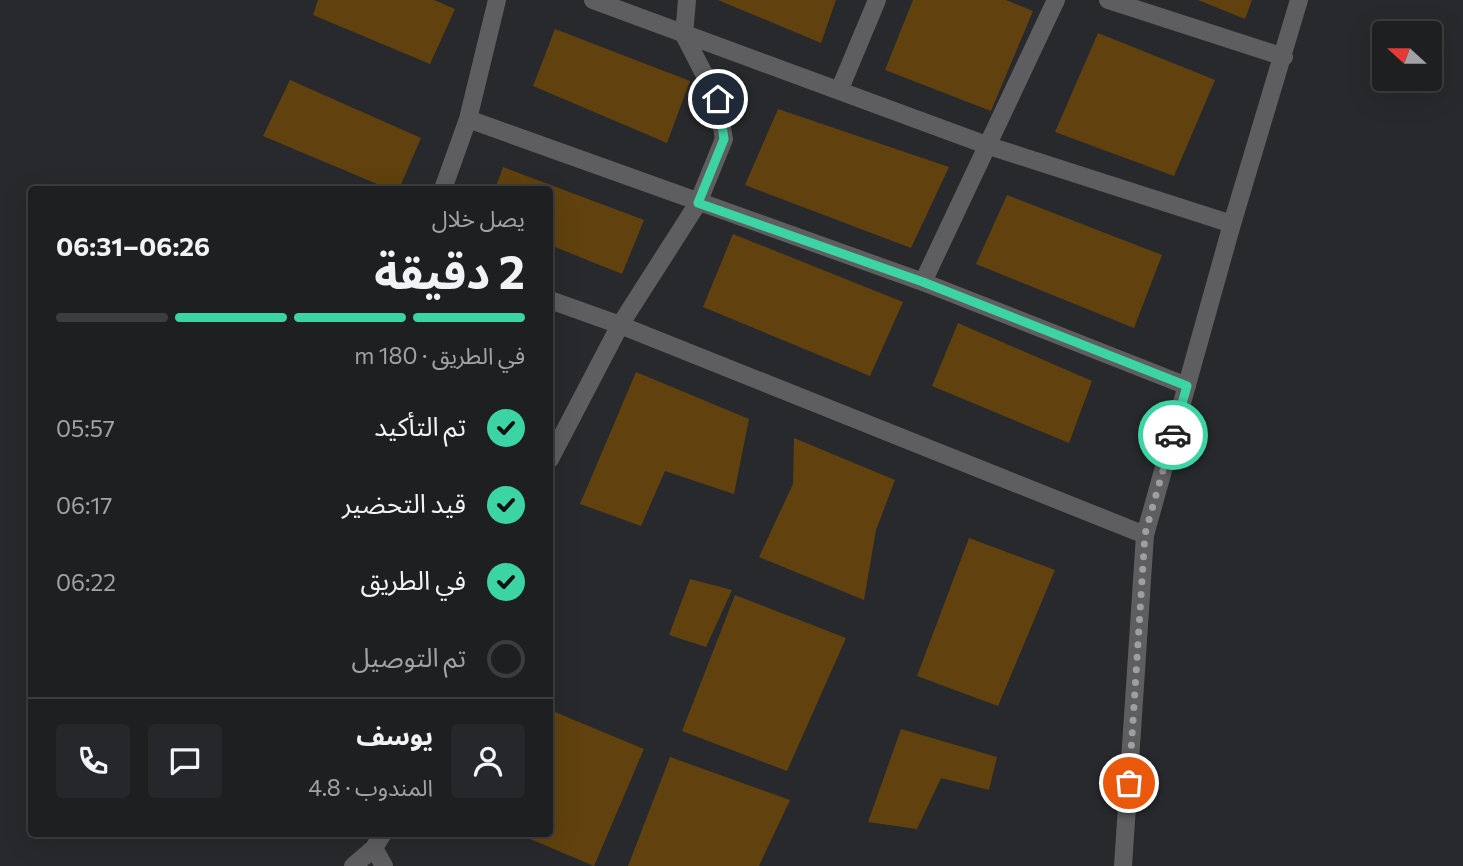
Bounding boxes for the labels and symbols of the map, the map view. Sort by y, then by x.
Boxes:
north arrow [1372,21,1442,91]
pin [688,69,748,129]
courier [1138,400,1208,470]
pin [1099,753,1159,813]

